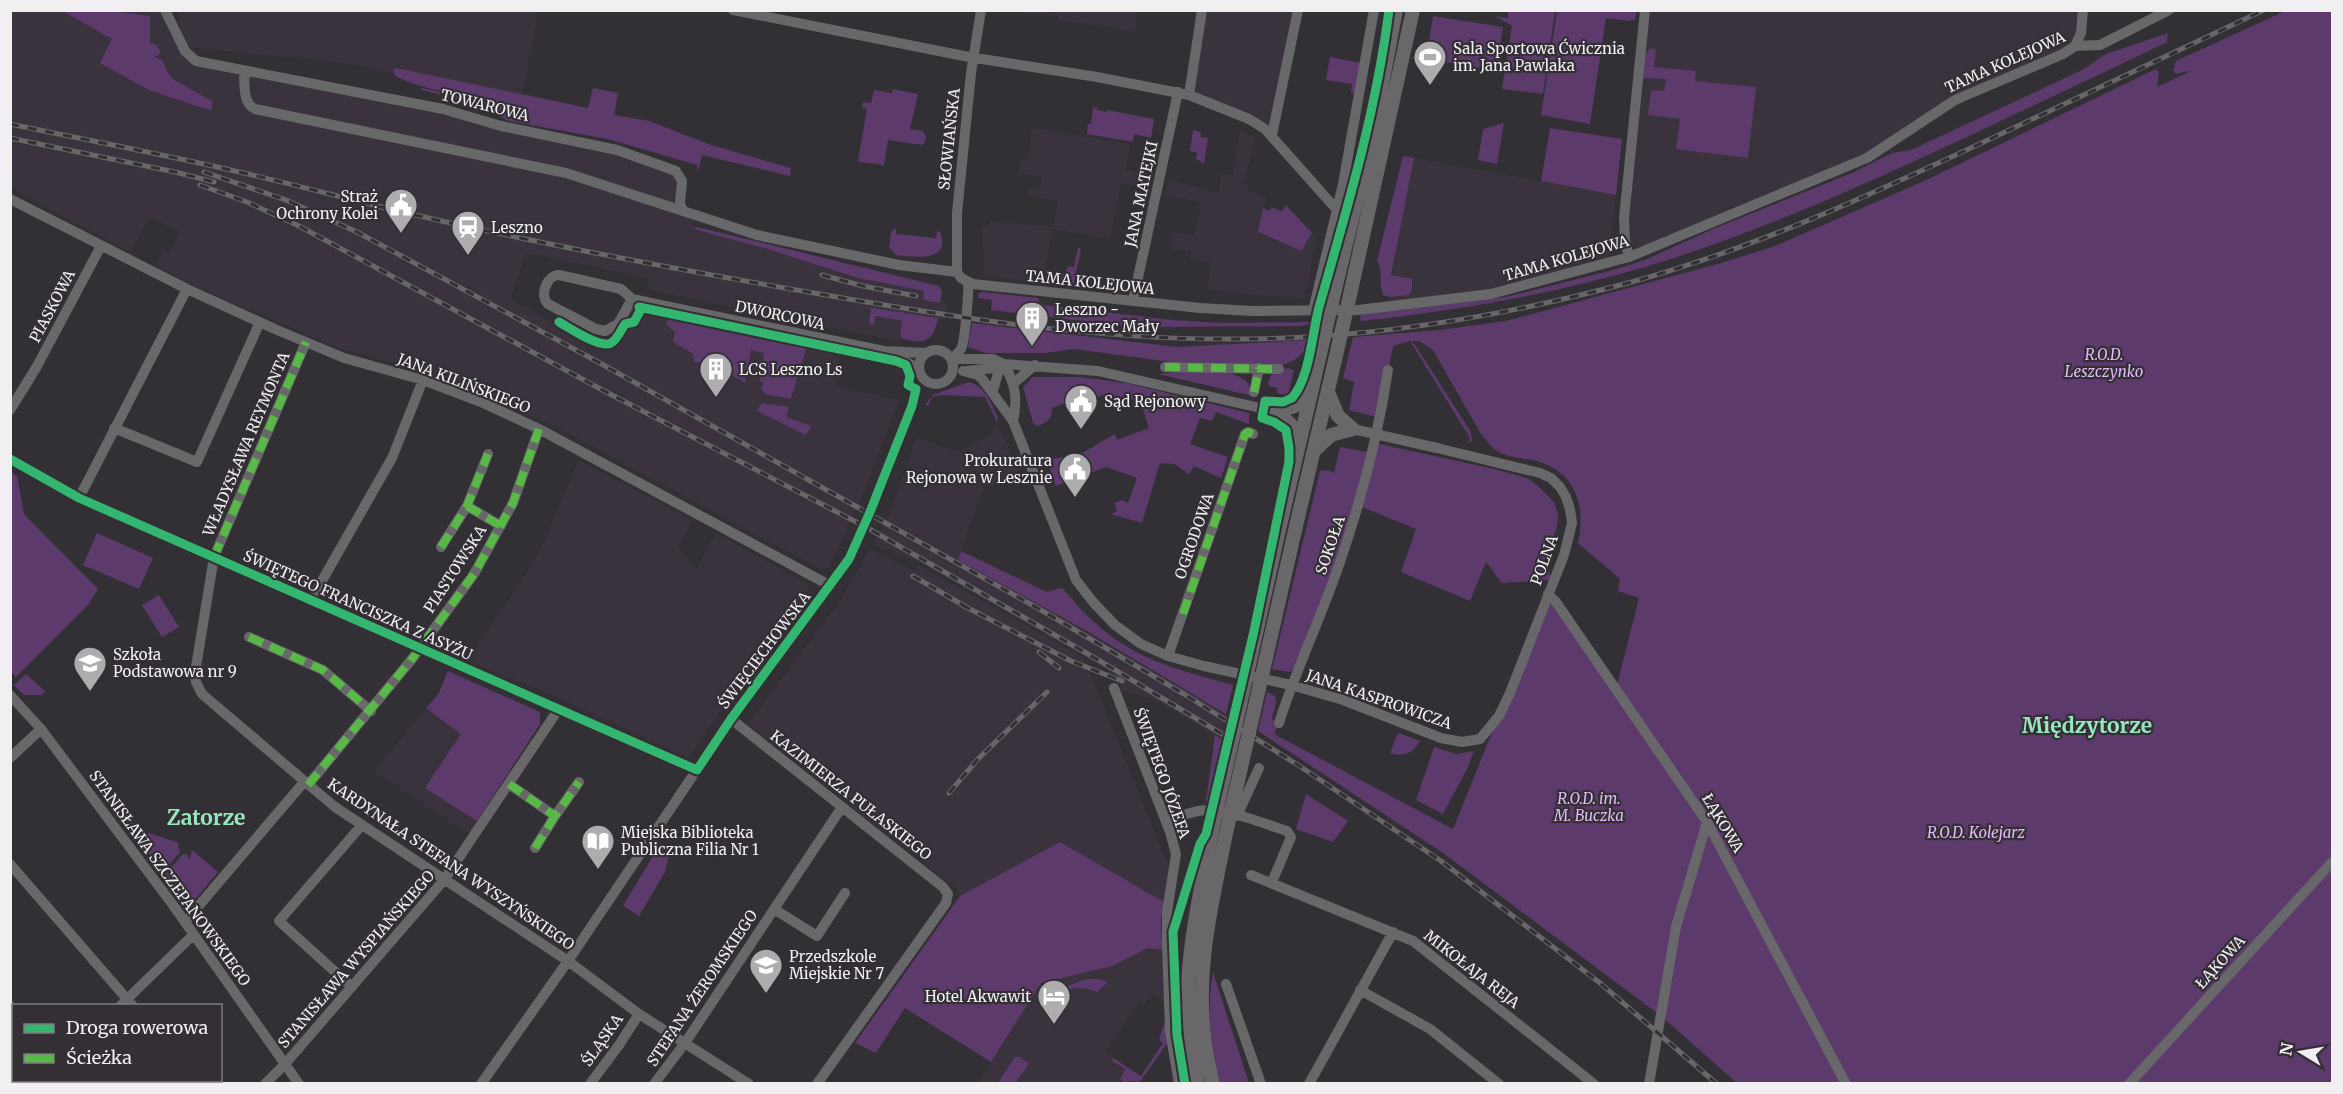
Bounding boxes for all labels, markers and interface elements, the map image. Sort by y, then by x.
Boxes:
street label: TAMA KOLEJOWA [1942,27,2068,97]
place label: Sala Sportowa Ćwicznia im. Jana Pawlaka [1453,38,1625,75]
sports icon: Sala Sportowa Ćwicznia im. Jana Pawlaka [1412,39,1448,86]
street label: TOWAROWA [439,85,532,125]
street label: SŁOWIAŃSKA [933,87,964,191]
street label: JANA MATEJKI [1120,139,1162,250]
place label: Straż Ochrony Kolei [276,187,378,223]
public building icon: Straż Ochrony Kolei [383,187,419,234]
station icon: Leszno [450,209,486,256]
place label: Leszno [491,218,543,237]
street label: TAMA KOLEJOWA [1501,231,1631,285]
street label: PIASKOWA [25,266,79,346]
street label: TAMA KOLEJOWA [1025,266,1156,298]
street label: DWORCOWA [733,296,827,334]
building icon: Leszno - Dworzec Mały [1014,300,1050,347]
place label: Leszno - Dworzec Mały [1055,300,1159,336]
park label: R.O.D. Leszczynko [2065,345,2143,381]
street label: JANA KILIŃSKIEGO [394,348,534,417]
street label: WŁADYSŁAWA REYMONTA [198,349,294,540]
building icon: LCS Leszno Ls [698,351,734,398]
place label: LCS Leszno Ls [739,360,842,379]
public building icon: Sąd Rejonowy [1063,383,1099,430]
place label: Sąd Rejonowy [1104,392,1206,411]
place label: Prokuratura Rejonowa w Lesznie [906,451,1052,487]
public building icon: Prokuratura Rejonowa w Lesznie [1057,451,1093,498]
street label: OGRODOWA [1170,490,1218,582]
street label: SOKOŁA [1311,513,1349,577]
street label: PIASTOWSKA [420,521,491,617]
street label: POLNA [1526,532,1562,588]
street label: ŚWIĘTEGO FRANCISZKA Z ASYŻU [240,545,476,664]
street label: ŚWIĘCIECHOWSKA [713,587,815,712]
school or university icon: Szkoła Podstawowa nr 9 [72,645,108,692]
place label: Szkoła Podstawowa nr 9 [113,645,237,681]
street label: JANA KASPROWICZA [1303,665,1455,733]
street label: ŚWIĘTEGO JÓZEFA [1129,705,1196,842]
district label: Międzytorze [2022,712,2152,739]
street label: KAZIMIERZA PUŁASKIEGO [766,726,936,864]
street label: STANISŁAWA SZCZEPANOWSKIEGO [85,766,255,990]
street label: KARDYNAŁA STEFANA WYSZYŃSKIEGO [324,773,579,954]
park label: R.O.D. im. M. Buczka [1553,789,1624,825]
street label: ŁĄKOWA [1698,790,1748,856]
district label: Zatorze [167,804,245,831]
library icon: Miejska Biblioteka Publiczna Filia Nr 1 [580,823,616,870]
place label: Miejska Biblioteka Publiczna Filia Nr 1 [621,823,759,859]
park label: R.O.D. Kolejarz [1927,823,2025,842]
street label: STANISŁAWA WYSPIAŃSKIEGO [273,865,439,1052]
street label: STEFANA ŻEROMSKIEGO [643,906,762,1070]
street label: MIKOŁAJA REJA [1420,926,1524,1013]
street label: ŁĄKOWA [2191,931,2249,993]
school or university icon: Przedszkole Miejskie Nr 7 [748,947,784,994]
place label: Przedszkole Miejskie Nr 7 [789,947,884,983]
hotel icon: Hotel Akwawit [1036,978,1072,1025]
place label: Hotel Akwawit [925,987,1031,1006]
legend [12,1004,222,1082]
street label: ŚLĄSKA [576,1009,627,1070]
text: Droga rowerowa [66,1016,208,1039]
north arrow [2271,1022,2331,1082]
text: N [2275,1041,2297,1057]
text: Ścieżka [66,1046,132,1069]

